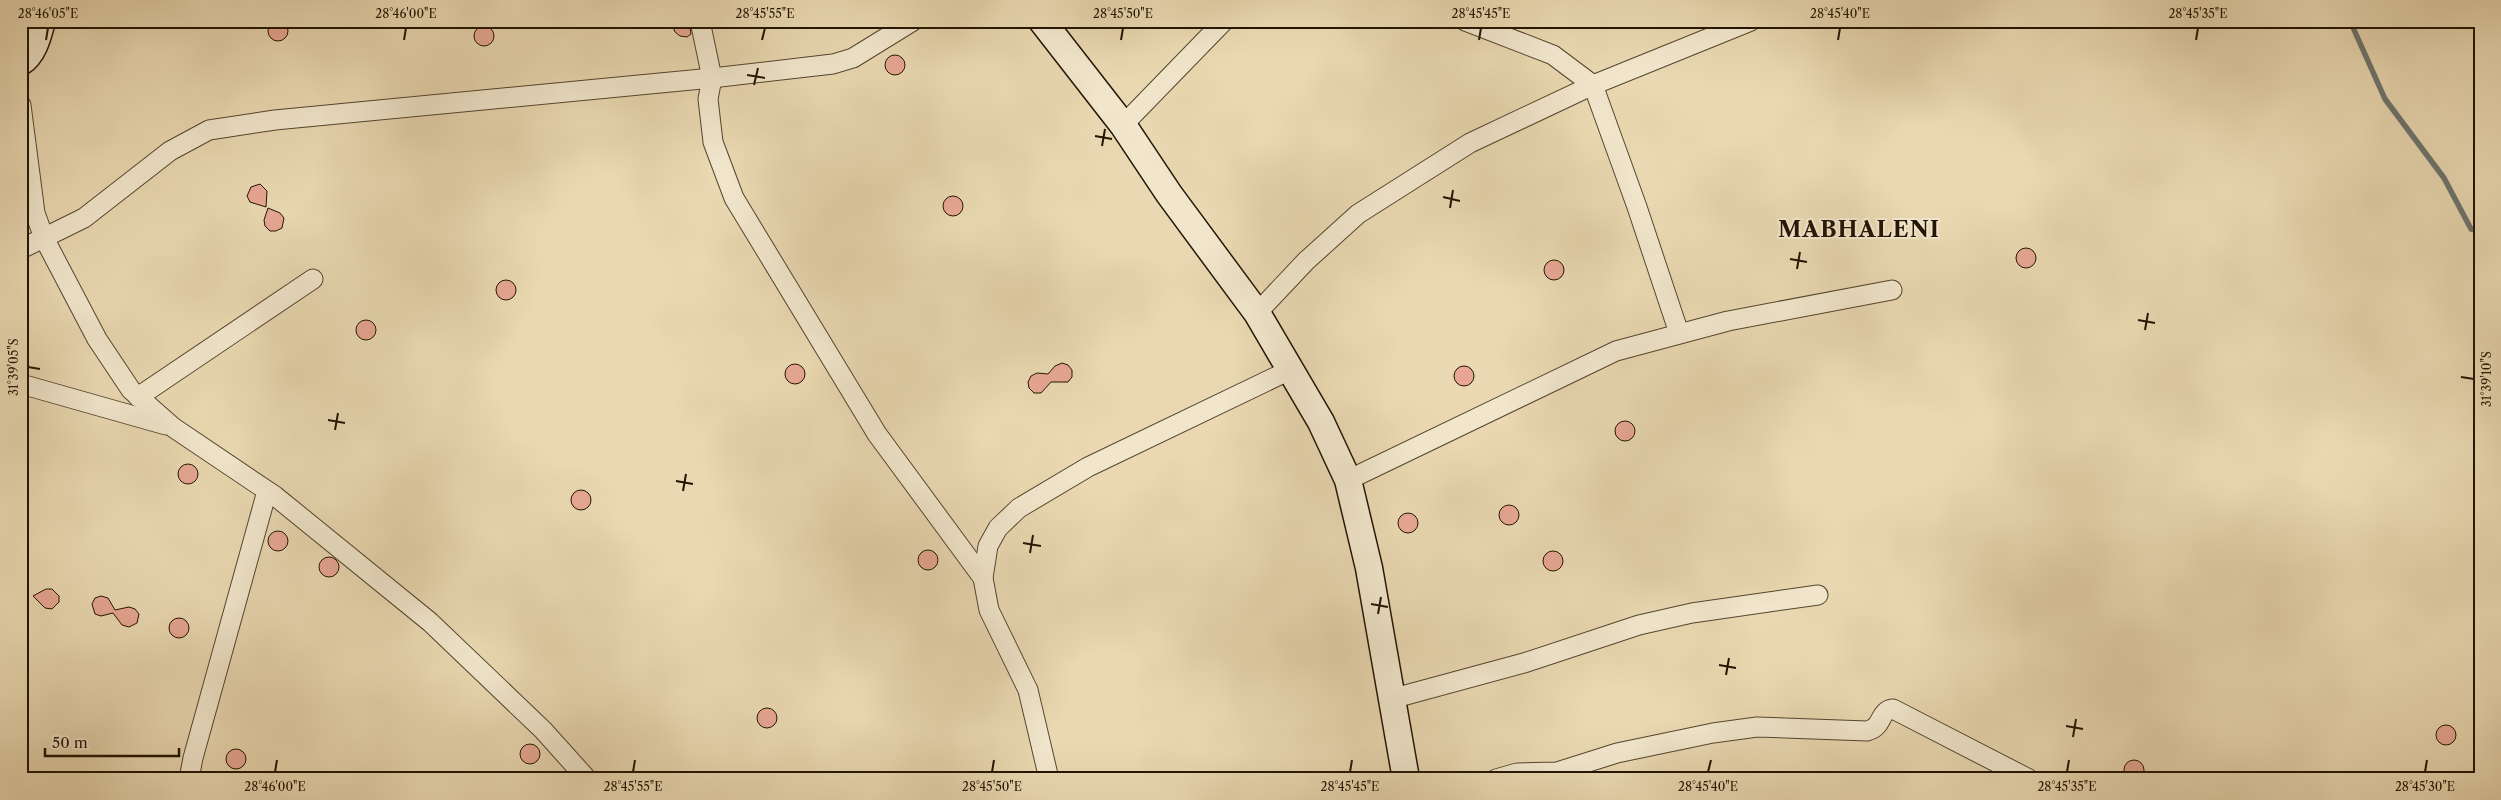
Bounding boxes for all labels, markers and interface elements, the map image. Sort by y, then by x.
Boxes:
text: 28°46'05"E [18,6,78,21]
text: 28°46'00"E [375,6,437,21]
text: 28°45'55"E [736,6,794,21]
text: 28°45'50"E [1093,6,1153,21]
text: 28°45'45"E [1452,6,1510,21]
text: 28°45'40"E [1810,6,1870,21]
text: 28°45'35"E [2168,6,2228,21]
district label: MABHALENI [1778,216,1940,243]
text: 31°39'05"S [6,338,21,396]
text: 31°39'10"S [2479,351,2494,407]
scale bar [45,725,179,757]
text: 50 m [52,733,88,752]
text: 28°46'00"E [244,779,306,794]
text: 28°45'55"E [604,779,662,794]
text: 28°45'50"E [962,779,1022,794]
text: 28°45'45"E [1321,779,1379,794]
text: 28°45'40"E [1678,779,1738,794]
text: 28°45'35"E [2037,779,2097,794]
text: 28°45'30"E [2395,779,2455,794]

